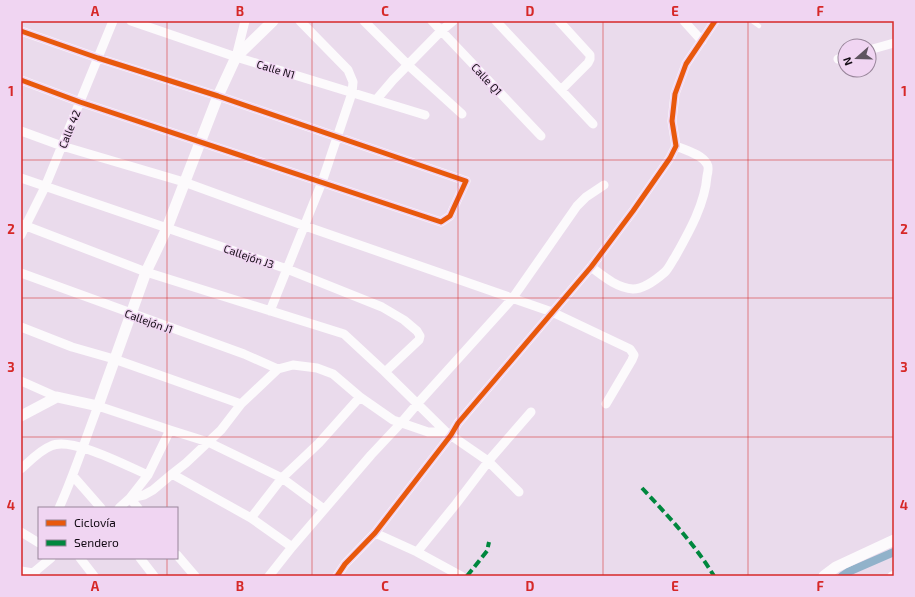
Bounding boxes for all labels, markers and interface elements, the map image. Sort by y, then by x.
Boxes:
text: A [91,3,100,19]
text: B [236,3,244,19]
text: C [381,3,389,19]
text: D [526,3,535,19]
text: E [671,3,679,19]
text: F [816,3,824,19]
north arrow [837,38,877,78]
text: N [840,56,855,68]
street label: Calle N1 [255,57,297,81]
street label: Calle Q1 [468,60,505,98]
text: 1 [8,83,14,99]
text: 1 [901,83,907,99]
street label: Calle 42 [55,108,83,150]
text: 2 [7,221,15,237]
text: 2 [900,221,908,237]
street label: Callejón J3 [222,241,276,272]
street label: Callejón J1 [123,306,175,337]
text: 3 [7,359,15,375]
text: 3 [900,359,908,375]
text: 4 [7,497,15,513]
text: 4 [900,497,908,513]
legend [38,507,178,559]
text: Ciclovía [74,515,116,529]
text: Sendero [74,535,119,549]
text: A [91,578,100,594]
text: B [236,578,244,594]
text: C [381,578,389,594]
text: D [526,578,535,594]
text: E [671,578,679,594]
text: F [816,578,824,594]

